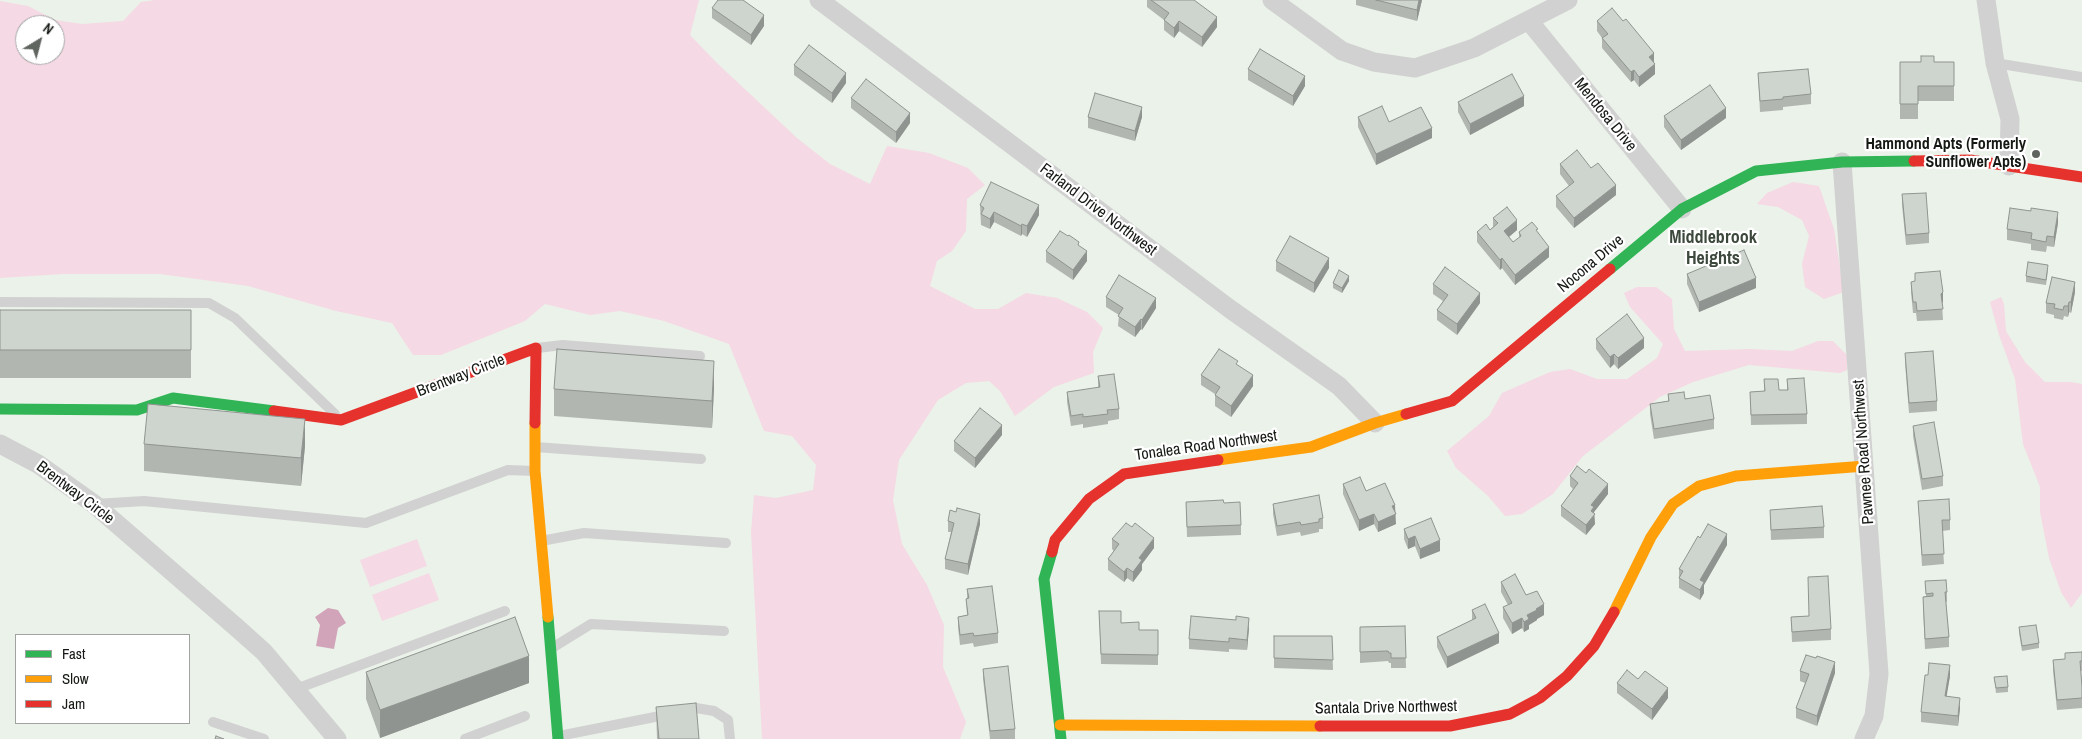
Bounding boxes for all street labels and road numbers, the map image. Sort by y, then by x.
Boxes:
street label: Mendosa Drive [1570,74,1640,156]
street label: Farland Drive Northwest [1036,160,1160,260]
street label: Nocona Drive [1554,231,1628,297]
street label: Brentway Circle [414,350,508,402]
street label: Pawnee Road Northwest [1849,379,1879,525]
street label: Tonalea Road Northwest [1134,426,1278,466]
street label: Brentway Circle [32,457,118,529]
street label: Santala Drive Northwest [1315,697,1457,719]

